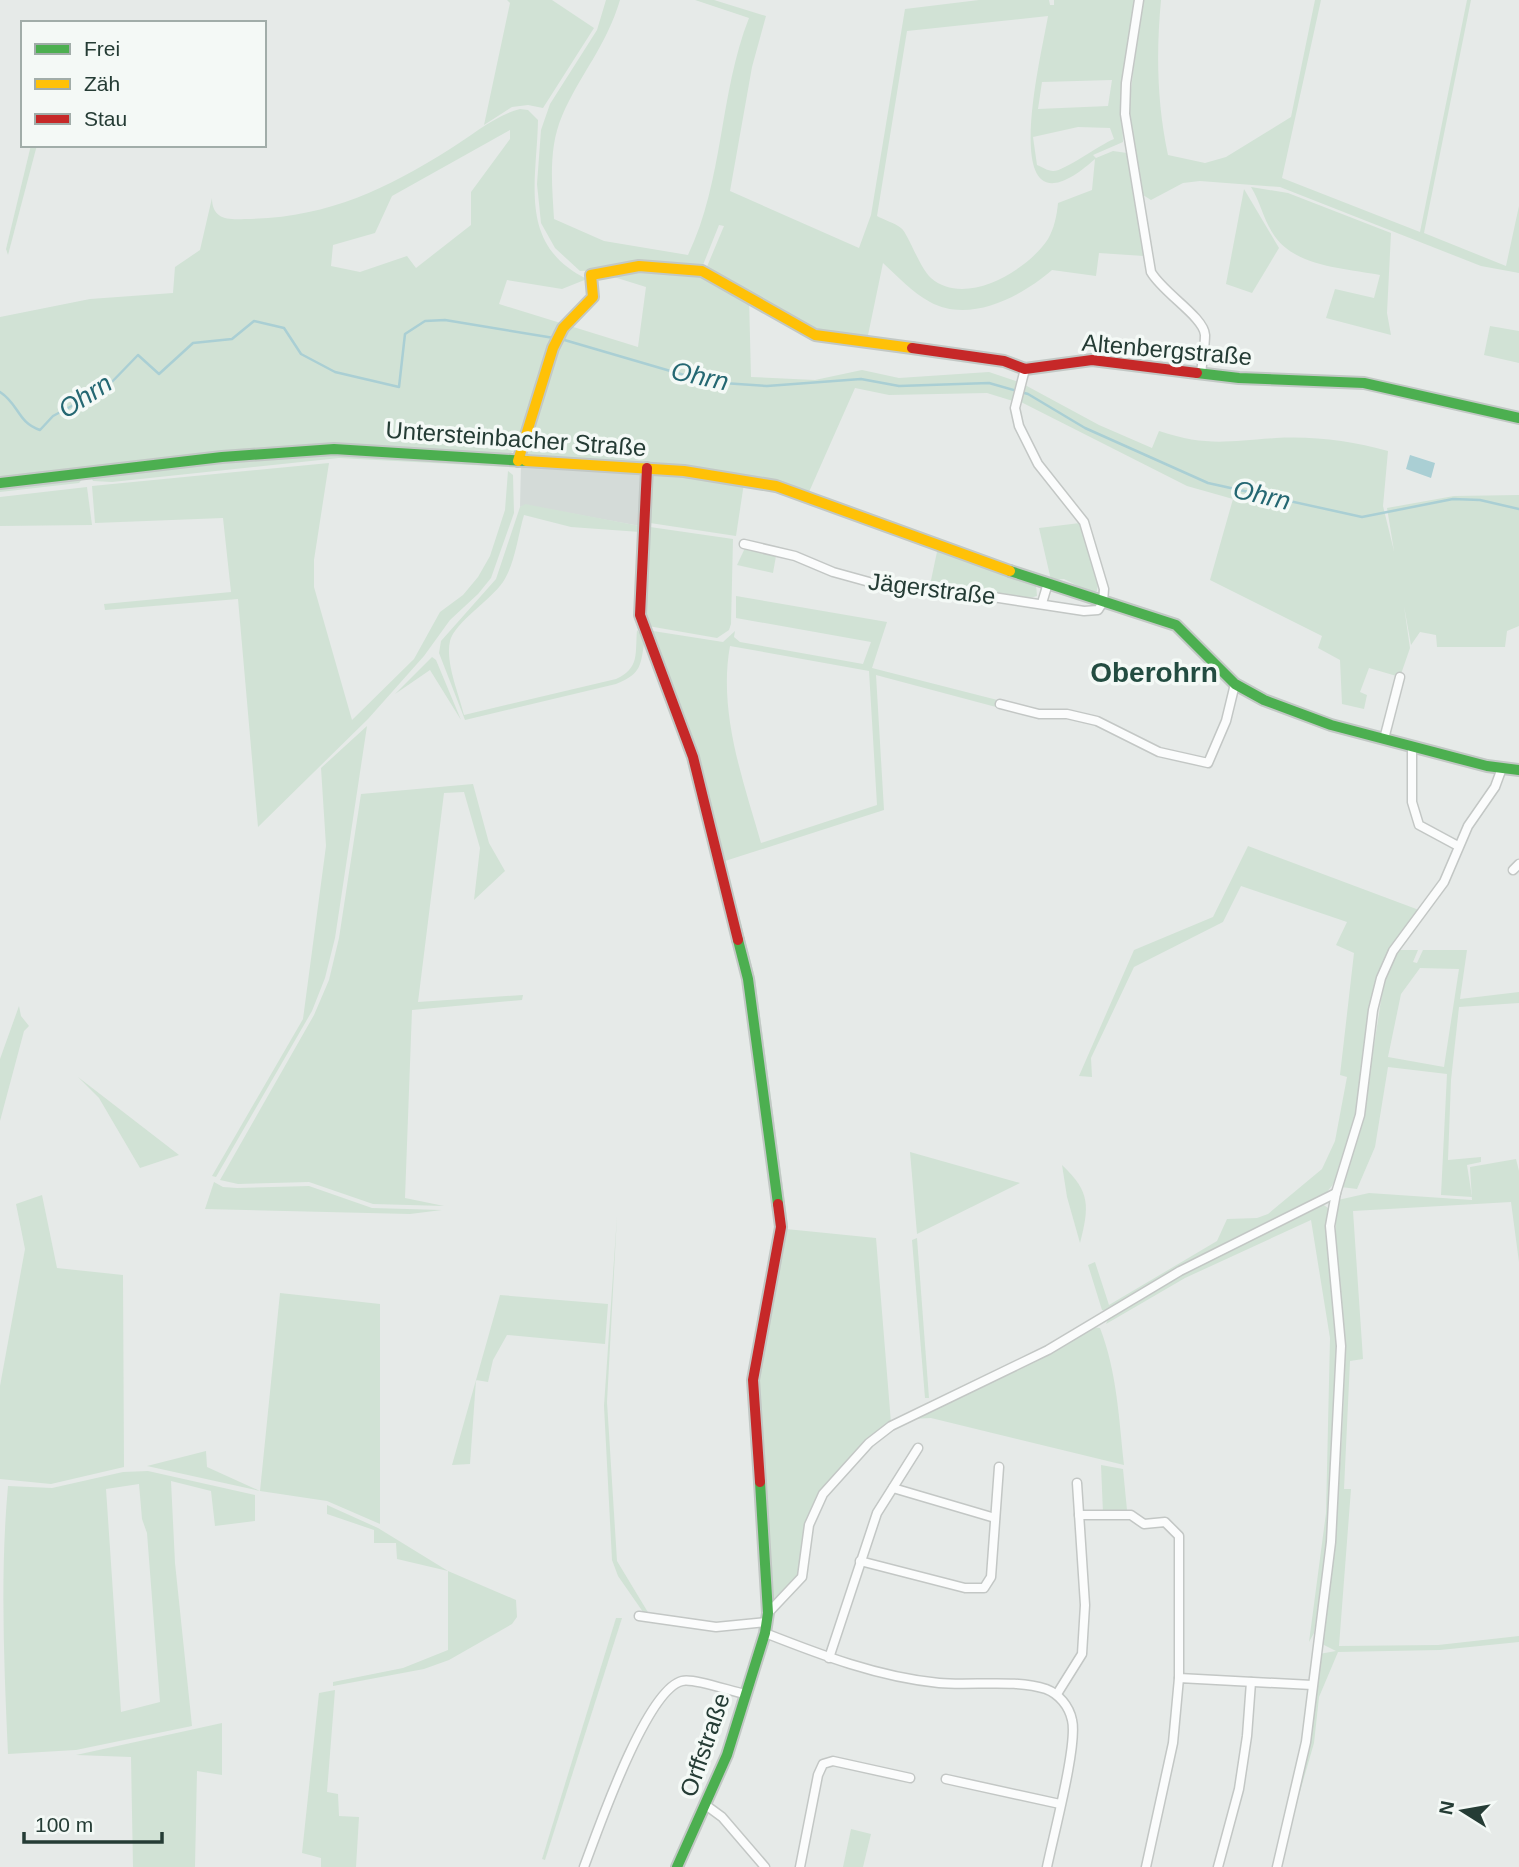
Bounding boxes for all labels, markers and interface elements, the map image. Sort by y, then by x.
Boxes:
legend [21,21,266,147]
text: Frei [84,37,120,60]
text: Zäh [84,72,120,95]
text: Stau [84,107,127,130]
street label: Altenbergstraße [1081,329,1253,370]
water label: Ohrn [669,355,731,397]
water label: Ohrn [53,368,117,424]
street label: Untersteinbacher Straße [385,416,647,461]
water label: Ohrn [1230,474,1294,516]
street label: Jägerstraße [867,567,997,610]
district label: Oberohrn [1090,657,1218,688]
street label: Orffstraße [674,1690,735,1800]
north arrow [1428,1776,1498,1846]
text: N [1435,1799,1458,1817]
scale bar [24,1800,163,1844]
text: 100 m [35,1813,93,1836]

